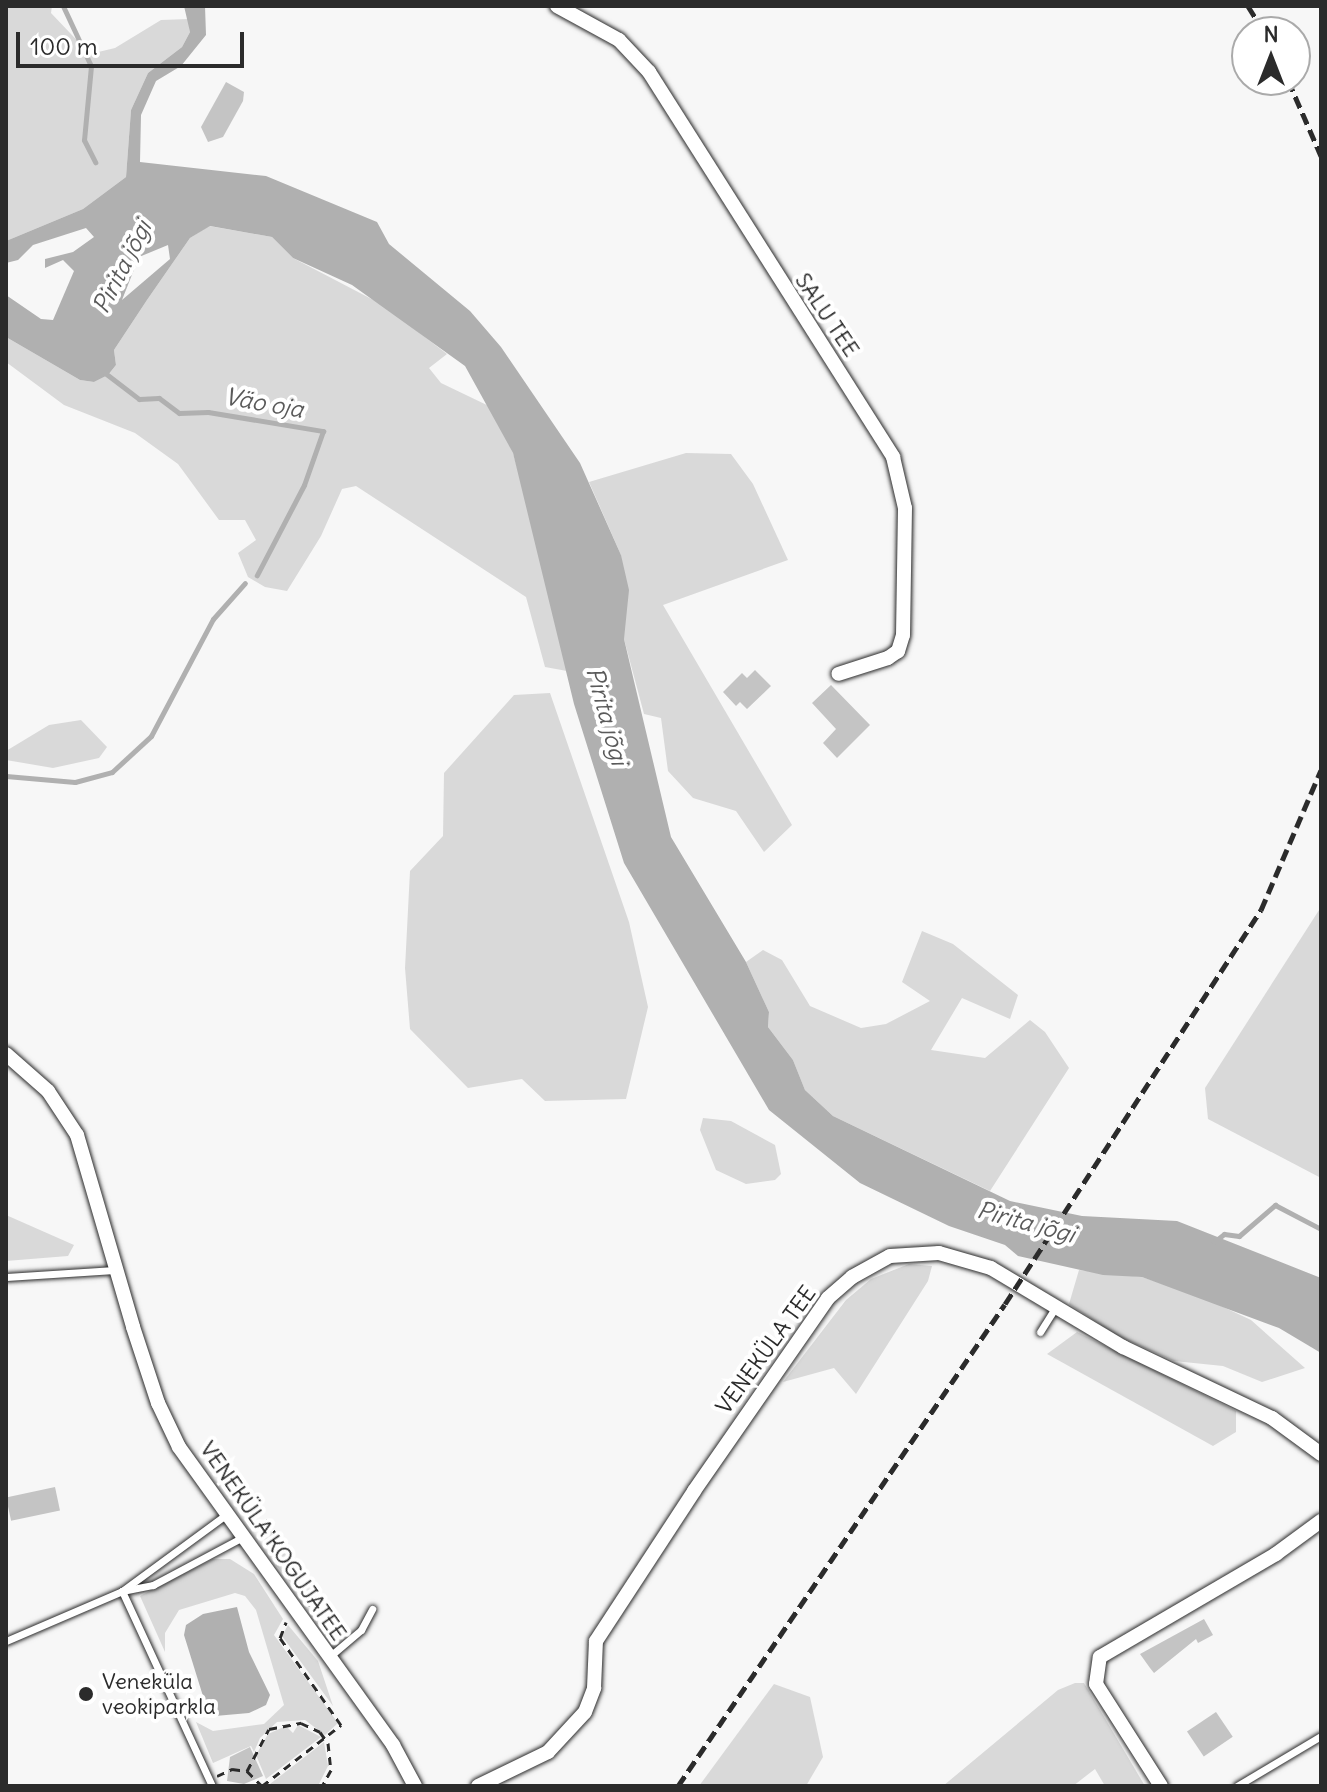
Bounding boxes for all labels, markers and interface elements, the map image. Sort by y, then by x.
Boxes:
scale bar [20,16,248,66]
north arrow [1231,16,1311,96]
text: N [1263,20,1279,48]
text: 100 m [30,31,98,61]
water label: Pirita jõgi [86,216,158,318]
street label: SALU TEE [789,268,865,362]
water label: Väo oja [222,382,306,424]
water label: Pirita jõgi [580,664,634,768]
water label: Pirita jõgi [974,1195,1078,1249]
street label: VENEKÜLA TEE [711,1281,821,1419]
street label: VENEKÜLA KOGUJATEE [194,1436,352,1646]
place label: Veneküla veokiparkla [102,1668,216,1720]
marker: Veneküla veokiparkla [77,1685,95,1703]

